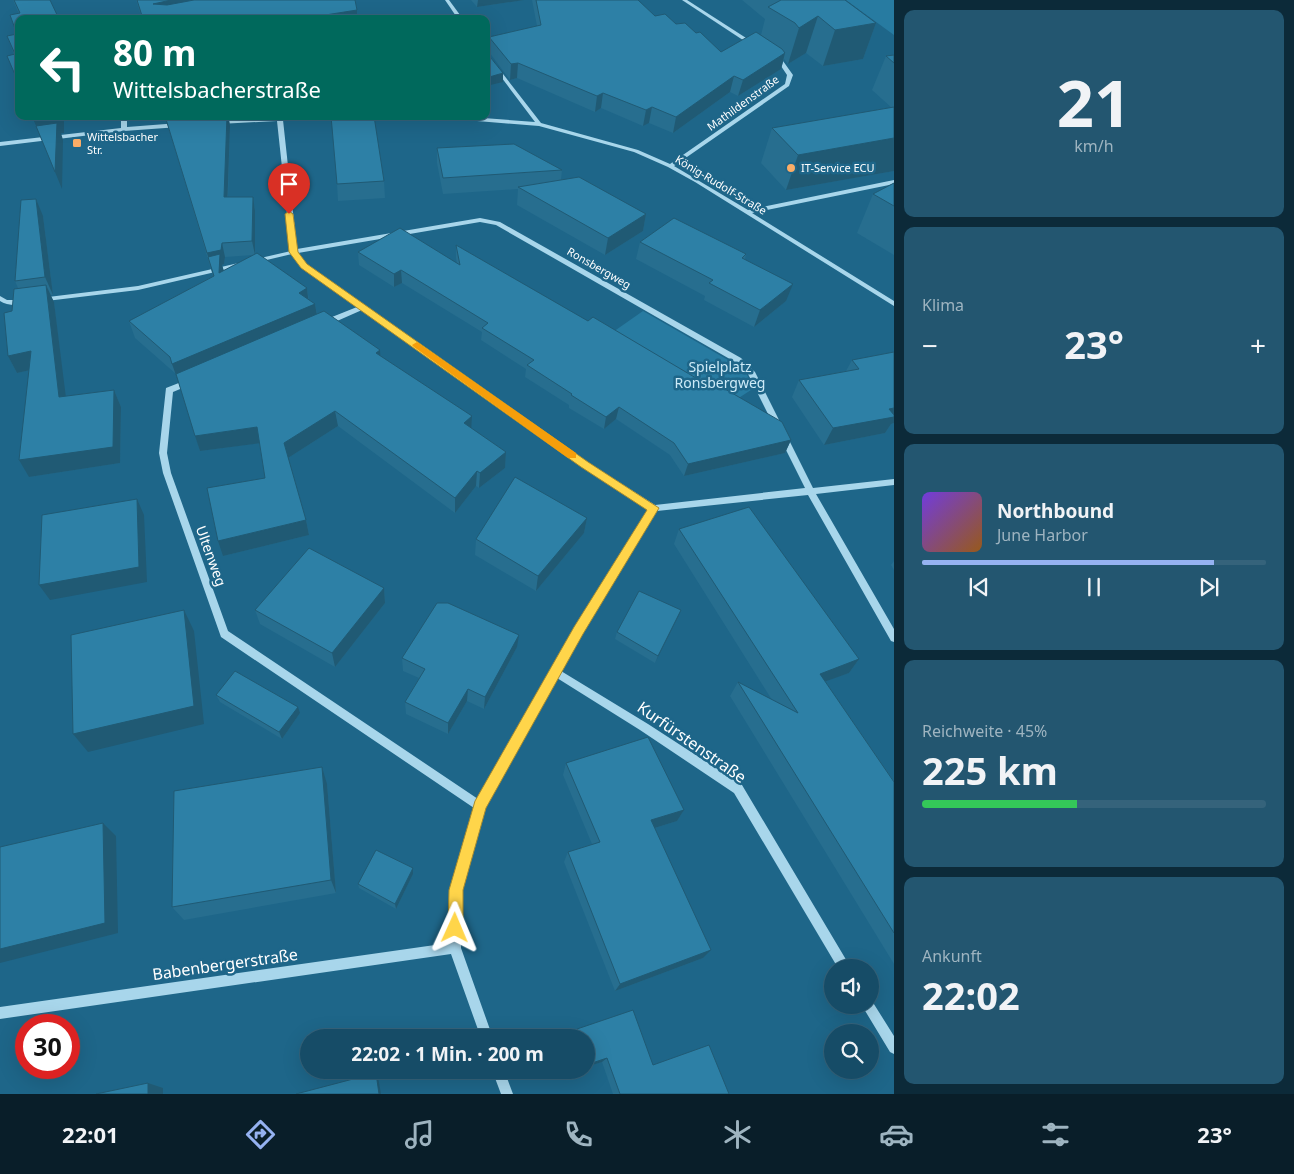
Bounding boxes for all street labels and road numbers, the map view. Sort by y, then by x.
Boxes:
street label: Mathildenstraße [704,71,782,134]
street label: König-Rudolf-Straße [673,151,770,218]
street label: Ronsbergweg [565,243,634,292]
street label: Ultenweg [192,523,231,589]
street label: Kurfürstenstraße [633,696,751,788]
street label: Babenbergerstraße [151,943,299,985]

